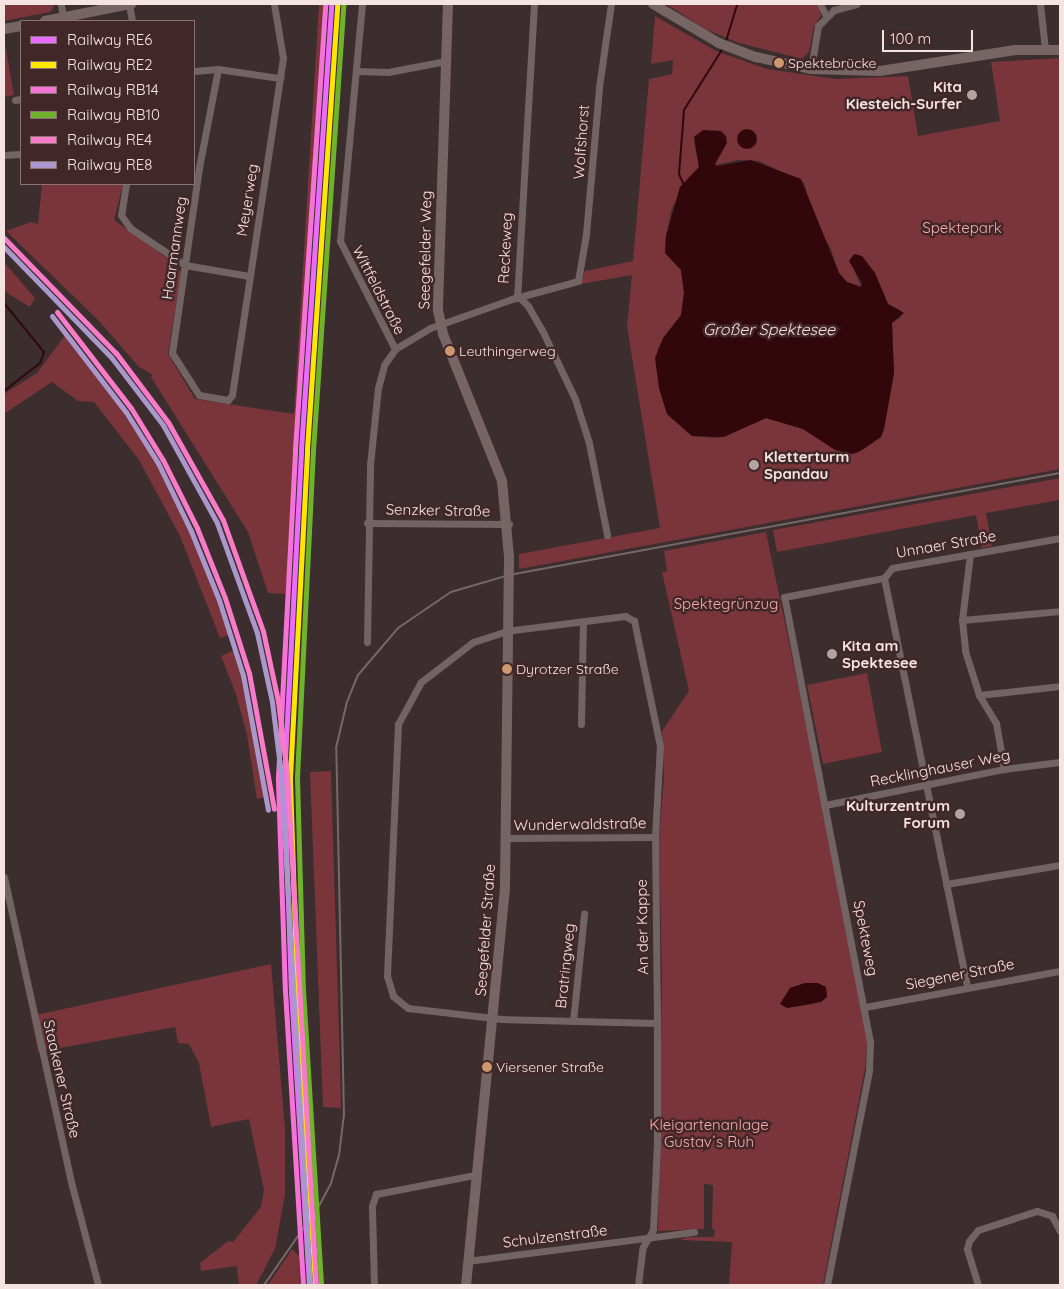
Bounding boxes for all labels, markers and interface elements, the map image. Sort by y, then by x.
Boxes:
legend [20,20,195,185]
scale bar [884,20,975,52]
text: 100 m [890,29,931,48]
text: Railway RE6 [67,30,152,49]
text: Railway RE2 [67,55,153,74]
place label: Spektebrücke [788,55,877,71]
marker: Spektebrücke [774,58,784,68]
place label: Kita Kiesteich-Surfer [846,77,962,112]
text: Railway RB14 [67,80,159,99]
marker: Kita Kiesteich-Surfer [966,89,978,101]
street label: Wolfshorst [569,104,593,180]
text: Railway RB10 [67,105,160,124]
text: Railway RE4 [67,130,152,149]
text: Railway RE8 [67,155,152,174]
street label: Meyerweg [232,162,262,238]
street label: Seegefelder Weg [415,190,435,310]
street label: Haarmannweg [158,195,190,301]
street label: Reckeweg [494,212,516,284]
park label: Spektepark [922,219,1002,237]
street label: Wittfeldstraße [349,242,409,338]
water label: Großer Spektesee [703,319,835,339]
place label: Leuthingerweg [459,343,556,359]
marker: Leuthingerweg [445,346,455,356]
place label: Kletterturm Spandau [764,447,849,482]
marker: Kletterturm Spandau [748,459,760,471]
street label: Senzker Straße [386,500,490,520]
street label: Unnaer Straße [895,526,997,562]
park label: Spektegrünzug [674,595,778,613]
place label: Kita am Spektesee [842,636,918,671]
marker: Kita am Spektesee [826,648,838,660]
place label: Dyrotzer Straße [516,661,619,677]
marker: Dyrotzer Straße [502,664,512,674]
street label: Recklinghauser Weg [868,746,1012,790]
place label: Kulturzentrum Forum [846,796,950,831]
marker: Kulturzentrum Forum [954,808,966,820]
street label: Wunderwaldstraße [513,814,647,834]
street label: Seegefelder Straße [471,863,499,997]
street label: An der Kappe [632,879,652,975]
street label: Spekteweg [850,899,882,977]
street label: Bratringweg [552,922,578,1010]
street label: Siegener Straße [904,955,1016,993]
street label: Staakener Straße [40,1018,84,1140]
place label: Viersener Straße [496,1059,604,1075]
marker: Viersener Straße [482,1062,492,1072]
park label: Kleigartenanlage Gustav´s Ruh [649,1115,769,1150]
street label: Schulzenstraße [502,1221,608,1251]

